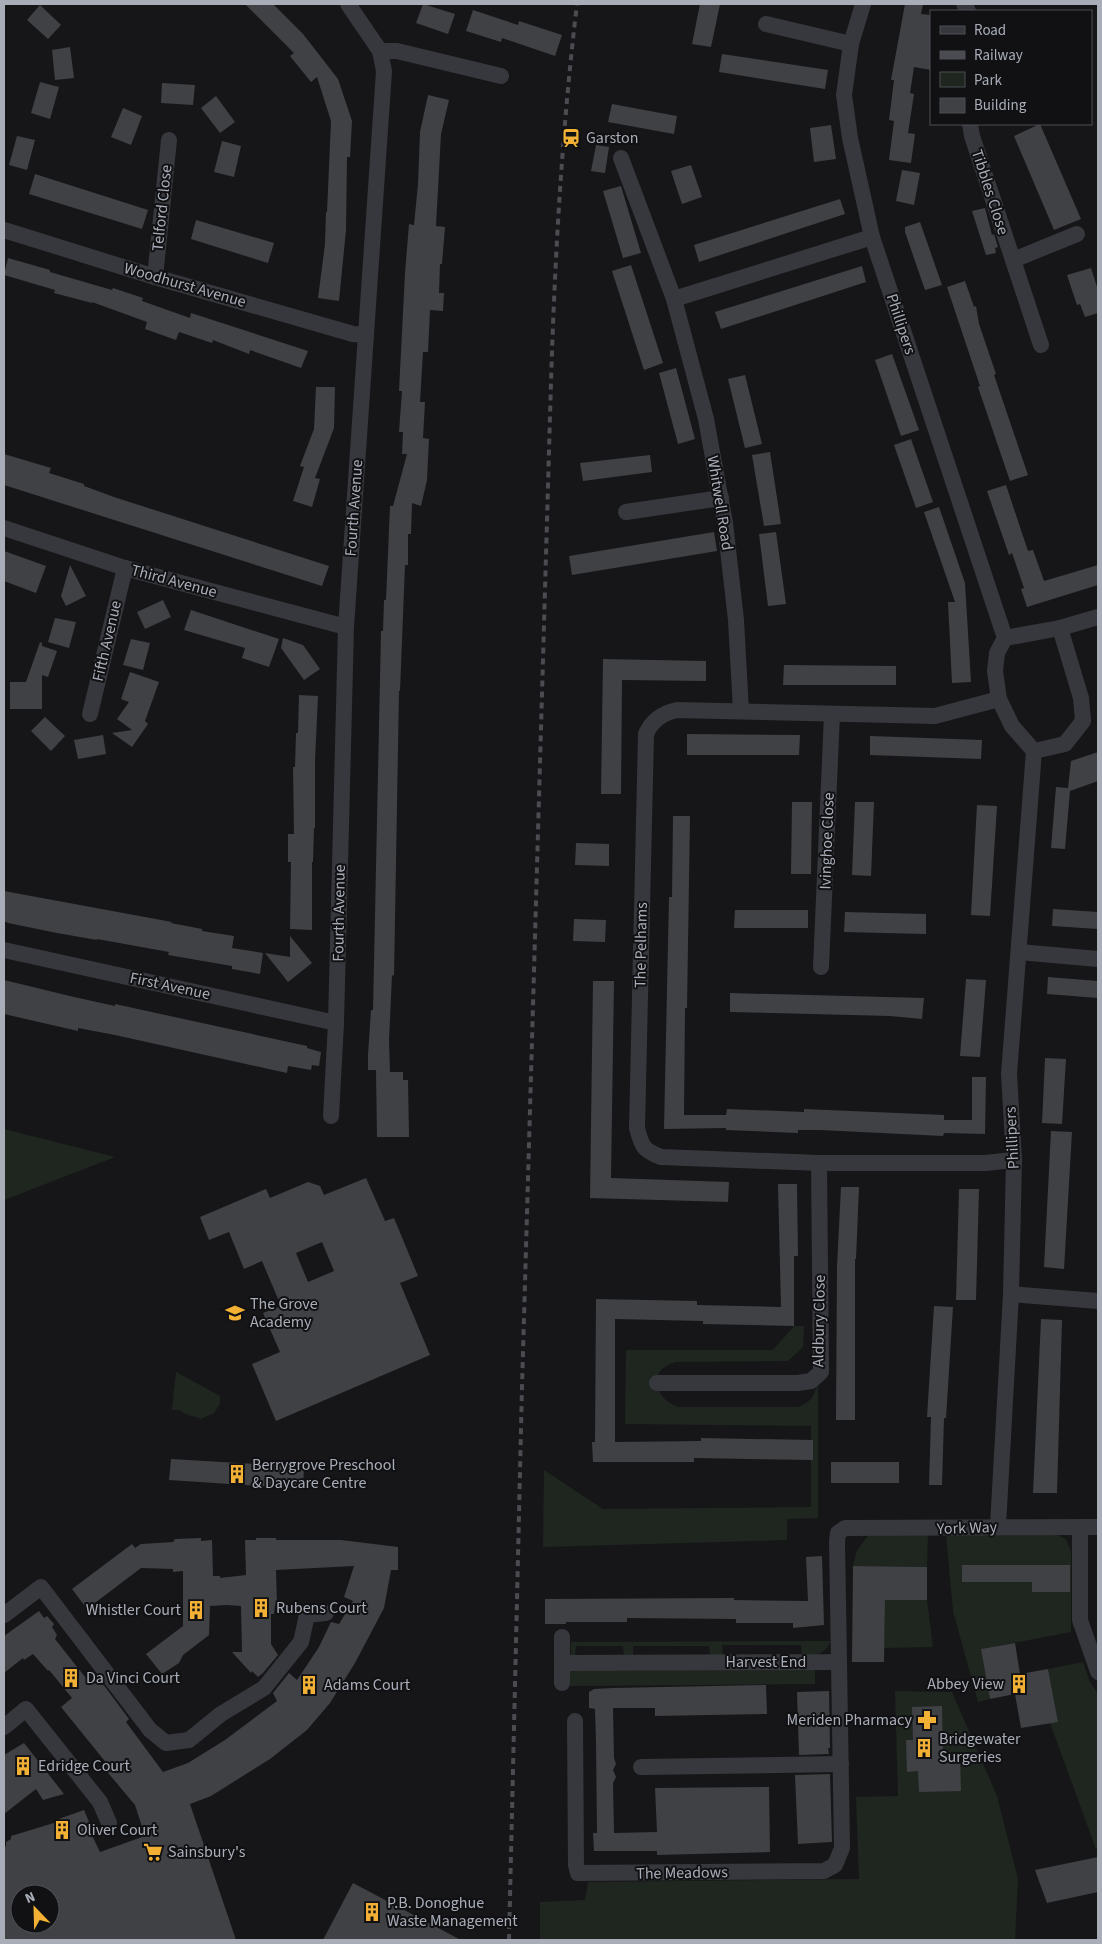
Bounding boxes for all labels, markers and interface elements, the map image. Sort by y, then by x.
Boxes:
legend [930,10,1092,125]
text: Road [974,20,1006,41]
text: Railway [974,45,1023,66]
text: Park [974,70,1003,91]
text: Building [974,95,1027,116]
station icon: Garston [560,127,582,149]
place label: Garston [586,127,638,149]
street label: Tibbles Close [966,146,1014,238]
street label: Telford Close [147,164,177,252]
street label: Woodhurst Avenue [121,257,249,313]
street label: Phillipers [881,291,921,358]
street label: Whitwell Road [702,454,738,552]
street label: Fourth Avenue [340,459,368,557]
street label: Third Avenue [129,559,219,603]
street label: Fifth Avenue [87,598,127,684]
street label: Ivinghoe Close [814,792,840,890]
street label: Fourth Avenue [327,864,351,962]
street label: The Pelhams [629,902,653,988]
street label: First Avenue [128,967,212,1005]
street label: Phillipers [999,1106,1025,1170]
street label: Aldbury Close [807,1275,831,1367]
place label: The Grove Academy [250,1293,318,1333]
school or university icon: The Grove Academy [224,1302,246,1324]
place label: Berrygrove Preschool & Daycare Centre [252,1454,395,1494]
building icon: Berrygrove Preschool & Daycare Centre [226,1463,248,1485]
street label: York Way [936,1516,998,1540]
building icon: Rubens Court [250,1597,272,1619]
place label: Rubens Court [276,1597,367,1619]
place label: Whistler Court [86,1599,182,1621]
building icon: Whistler Court [185,1599,207,1621]
street label: Harvest End [726,1651,806,1673]
building icon: Da Vinci Court [60,1667,82,1689]
place label: Da Vinci Court [86,1667,181,1689]
place label: Abbey View [927,1673,1004,1695]
building icon: Abbey View [1008,1673,1030,1695]
building icon: Adams Court [298,1674,320,1696]
place label: Adams Court [324,1674,411,1696]
place label: Meriden Pharmacy [787,1709,913,1731]
pharmacy icon: Meriden Pharmacy [916,1709,938,1731]
place label: Bridgewater Surgeries [939,1728,1021,1768]
building icon: Bridgewater Surgeries [913,1737,935,1759]
building icon: Edridge Court [12,1755,34,1777]
place label: Edridge Court [38,1755,131,1777]
building icon: Oliver Court [51,1819,73,1841]
place label: Oliver Court [77,1819,158,1841]
supermarket icon: Sainsbury's [142,1841,164,1863]
place label: Sainsbury's [168,1841,246,1863]
street label: The Meadows [636,1861,728,1885]
north arrow [10,1884,60,1934]
text: N [22,1887,39,1909]
place label: P.B. Donoghue Waste Management [387,1892,518,1932]
building icon: P.B. Donoghue Waste Management [361,1901,383,1923]

